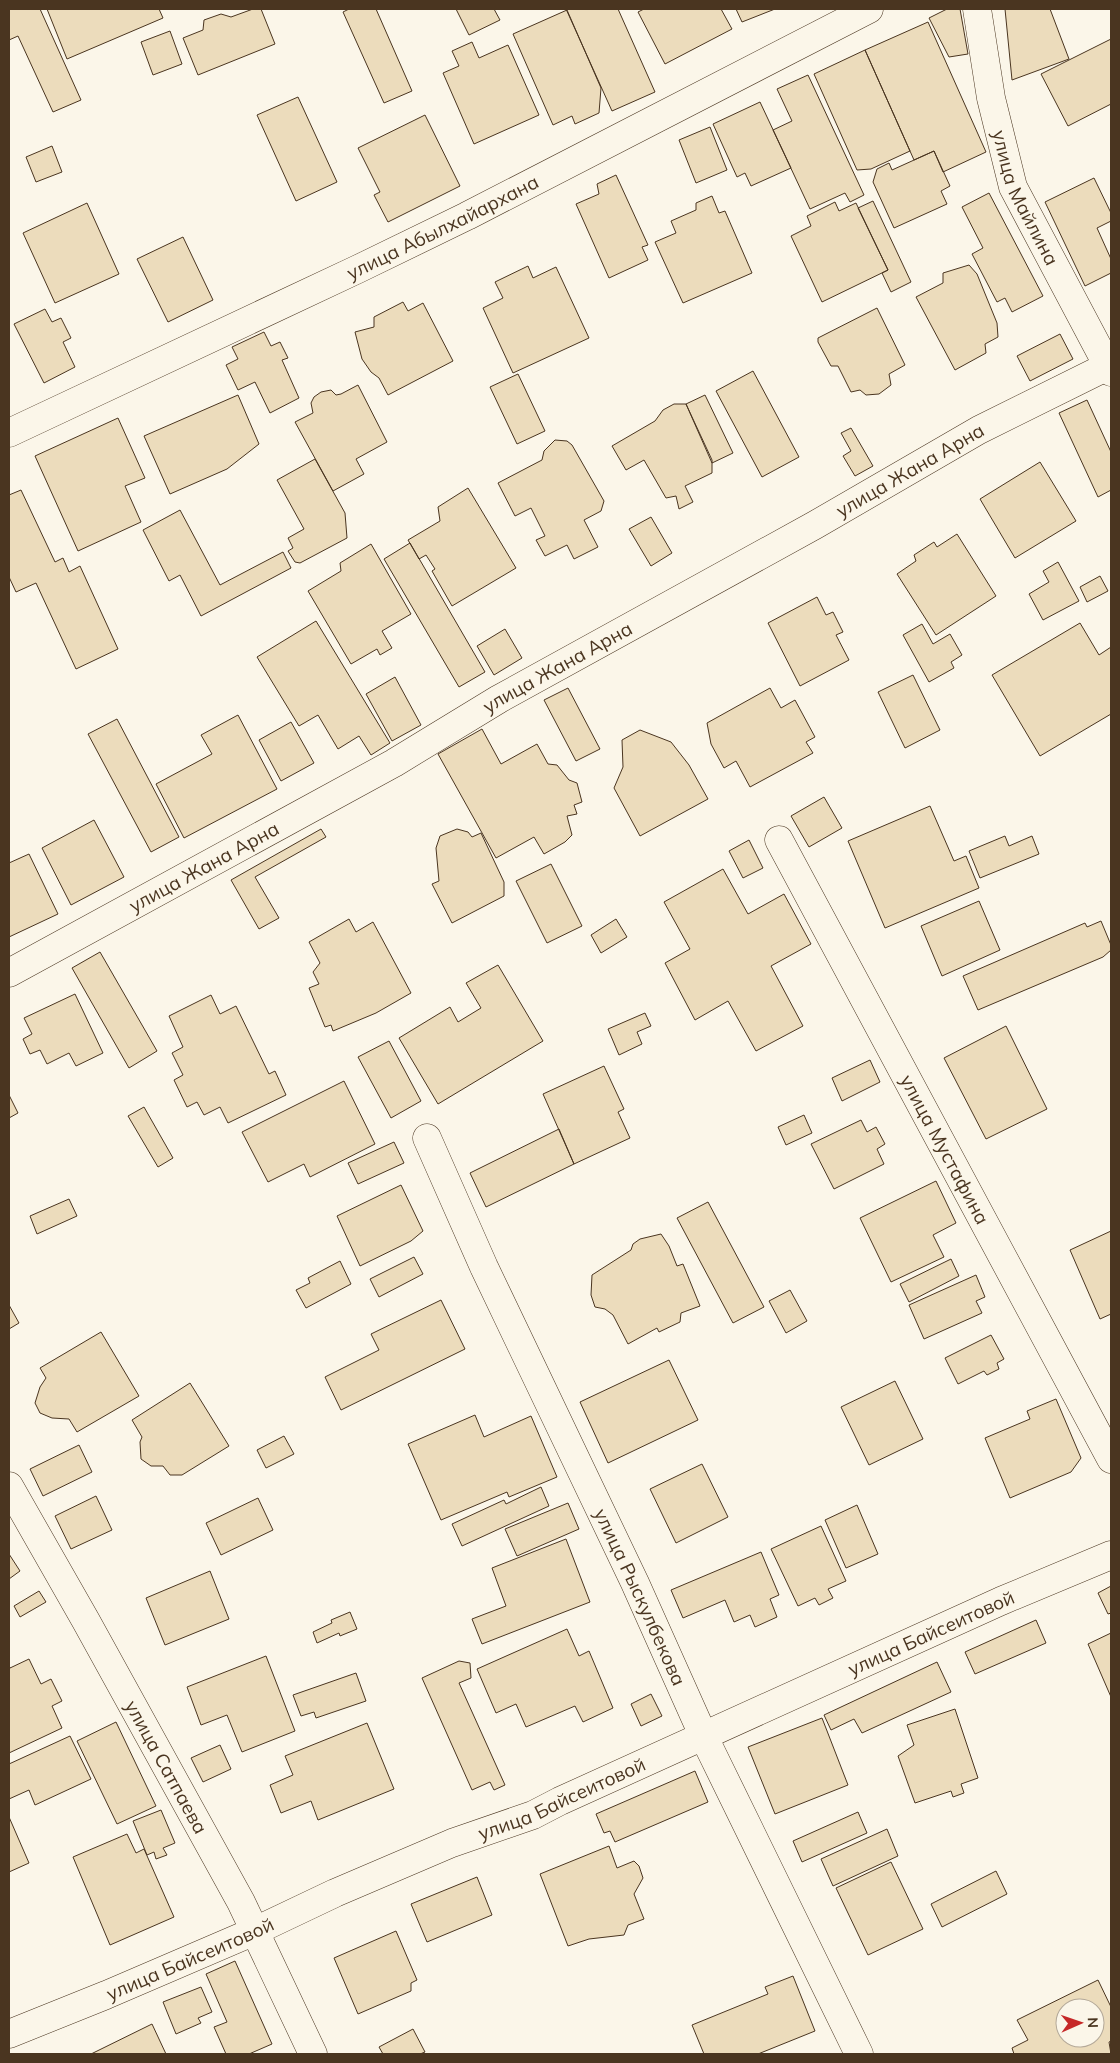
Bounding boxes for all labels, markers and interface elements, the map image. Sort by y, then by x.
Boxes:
street label: улица Майлина [987,128,1064,269]
street label: улица Абылхайархана [343,169,543,285]
street label: улица Жана Арна [832,418,988,522]
street label: улица Жана Арна [478,616,636,718]
street label: улица Жана Арна [125,816,283,917]
street label: улица Мустафина [895,1070,995,1228]
street label: улица Рыскулбекова [589,1504,691,1689]
street label: улица Байсеитовой [844,1585,1018,1681]
street label: улица Сатпаева [120,1696,213,1838]
street label: улица Байсеитовой [475,1752,649,1845]
street label: улица Байсеитовой [102,1912,278,2005]
north arrow [1055,1998,1105,2048]
text: N [1084,2017,1102,2028]

